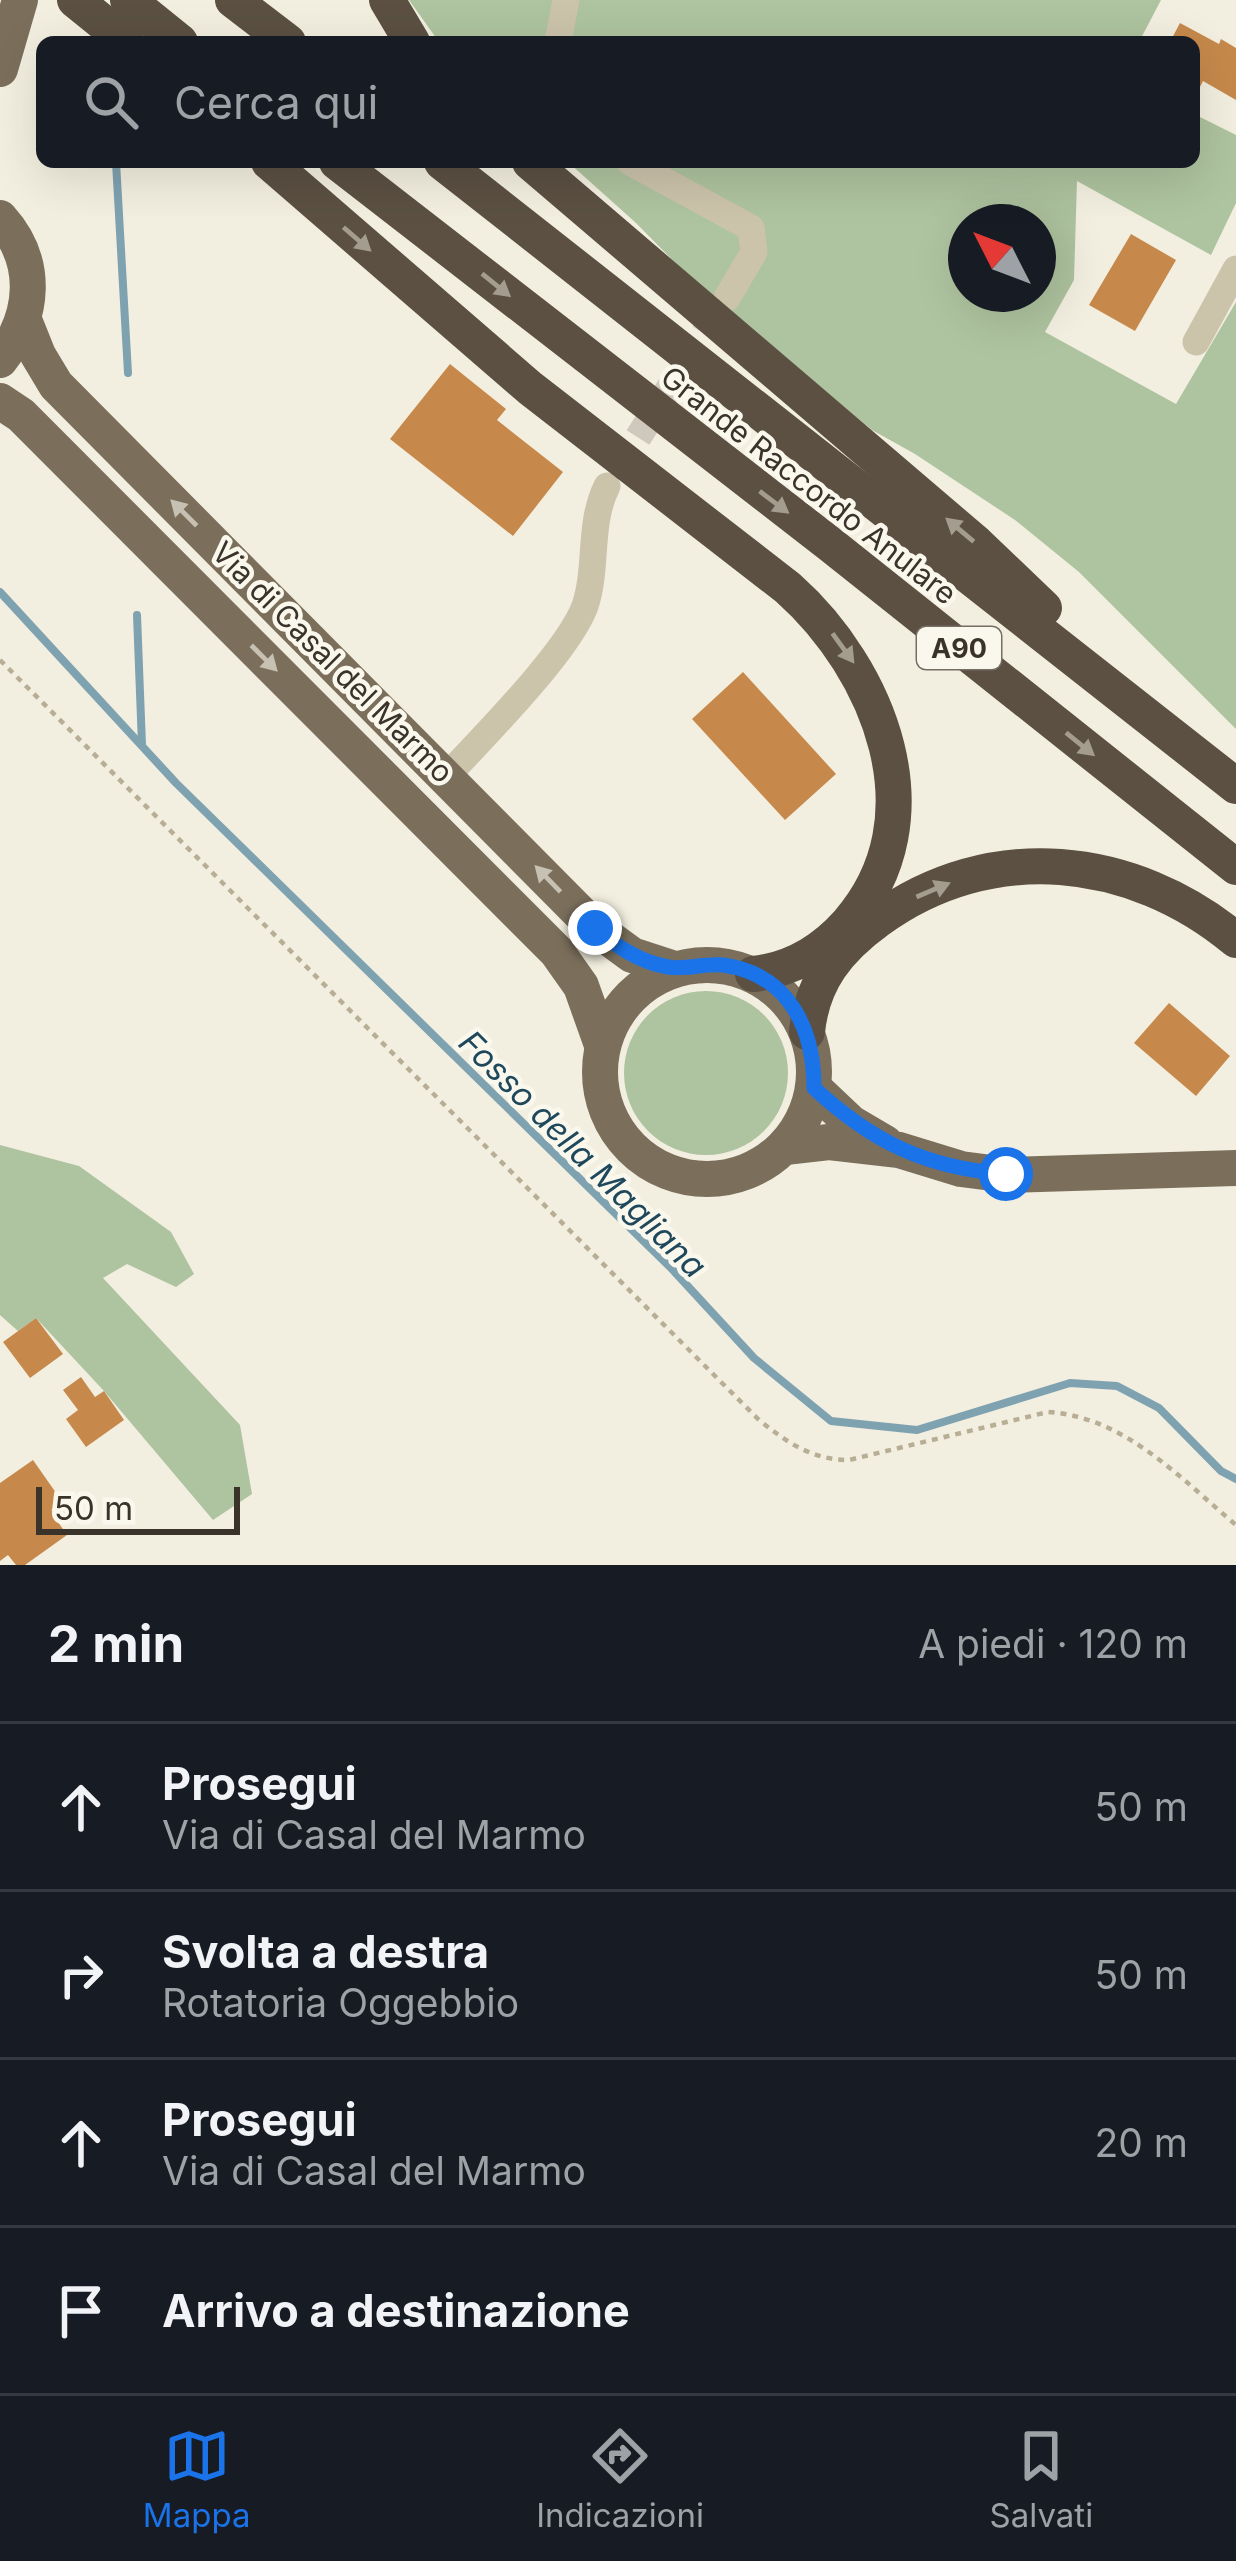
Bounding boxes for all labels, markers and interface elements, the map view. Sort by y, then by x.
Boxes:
search box [36,36,1200,168]
icon: search [78,69,144,135]
text: Cerca qui [174,75,378,130]
north arrow [948,204,1056,312]
one-way arrow [342,225,372,252]
one-way arrow [480,272,511,297]
street label: Grande Raccordo Anulare [654,358,964,612]
one-way arrow [758,489,790,514]
one-way arrow [170,499,198,527]
one-way arrow [945,517,975,544]
street label: Via di Casal del Marmo [205,534,461,790]
road number: A90 [917,627,1001,669]
one-way arrow [831,632,854,664]
one-way arrow [249,643,277,672]
one-way arrow [1064,731,1095,756]
one-way arrow [534,865,562,893]
one-way arrow [915,880,951,899]
route end [568,901,622,955]
water label: Fosso della Magliana [451,1022,715,1286]
route start [979,1147,1033,1201]
scale bar [36,1481,240,1534]
text: 50 m [54,1488,133,1528]
text: 2 min [48,1613,184,1674]
text: A piedi · 120 m [918,1620,1188,1667]
text: Prosegui [162,1756,357,1811]
icon: ahead [48,1774,114,1840]
text: 50 m [1095,1783,1188,1830]
text: Via di Casal del Marmo [162,1811,586,1858]
text: Svolta a destra [162,1924,489,1979]
icon: right [48,1942,114,2008]
text: 50 m [1095,1951,1188,1998]
text: Rotatoria Oggebbio [162,1979,519,2026]
text: Prosegui [162,2092,357,2147]
icon: ahead [48,2110,114,2176]
text: 20 m [1094,2119,1188,2166]
text: Via di Casal del Marmo [162,2147,586,2194]
icon: arrive [48,2278,114,2344]
text: Arrivo a destinazione [162,2283,630,2338]
tab: Mappa [143,2423,250,2535]
tab: Indicazioni [536,2423,704,2535]
tab: Salvati [990,2423,1093,2535]

